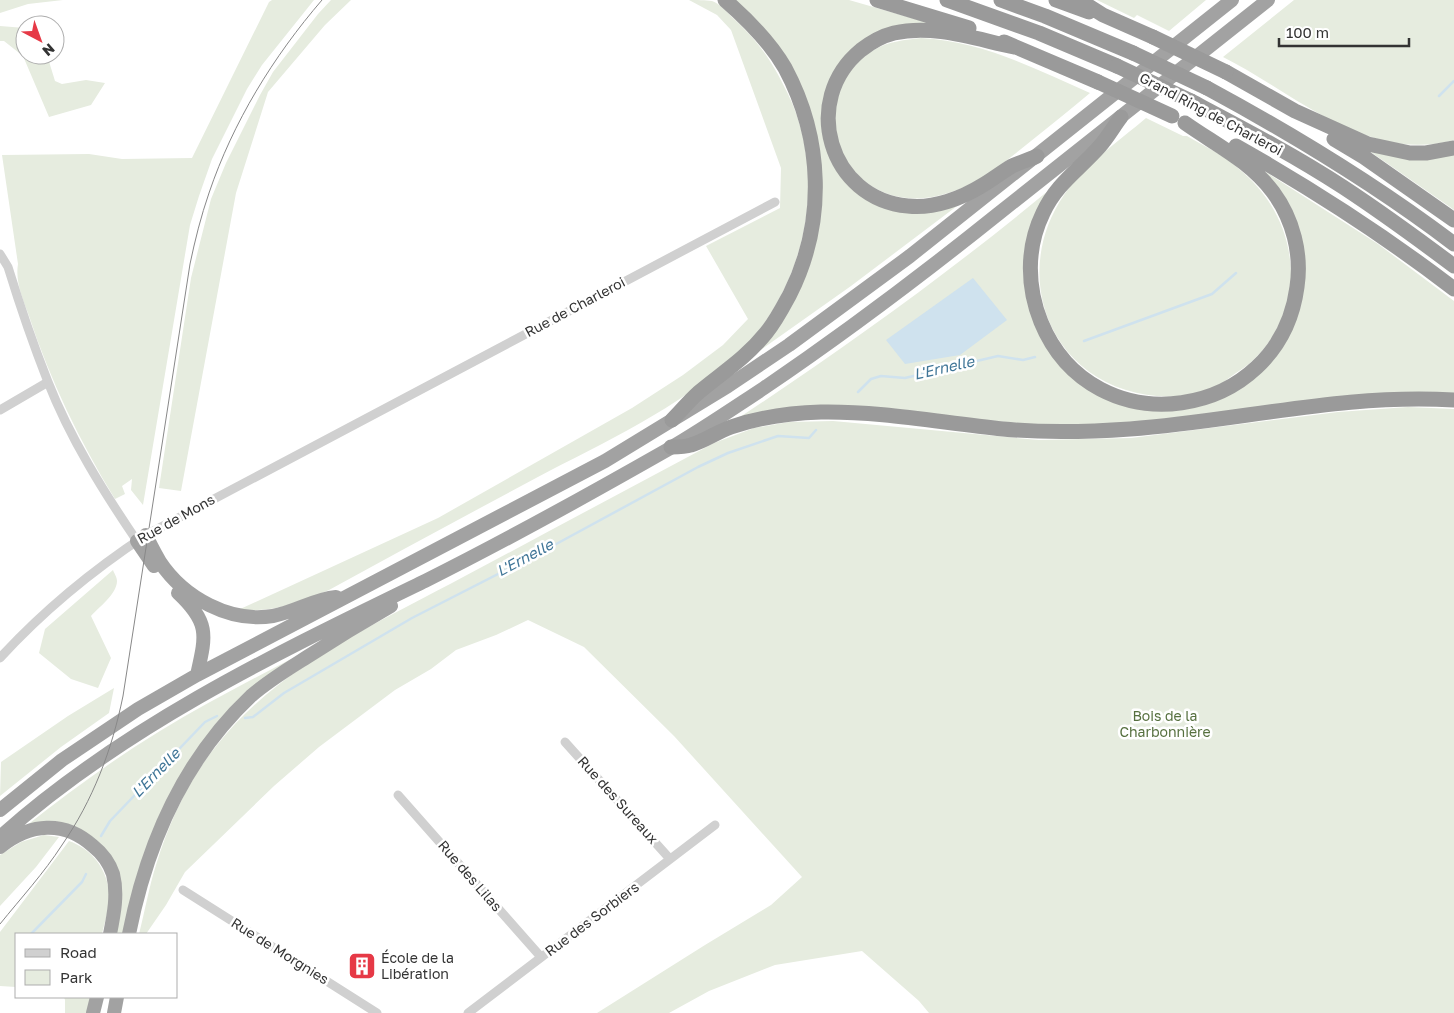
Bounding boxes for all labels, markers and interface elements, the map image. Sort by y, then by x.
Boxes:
north arrow [15,15,65,65]
scale bar [1279,15,1409,47]
text: 100 m [1286,23,1329,41]
text: N [39,40,58,60]
street label: Grand Ring de Charleroi [1137,69,1286,159]
street label: Rue de Charleroi [522,273,628,340]
water label: L'Ernelle [912,351,977,383]
street label: Rue de Mons [134,490,218,547]
water label: L'Ernelle [493,534,557,579]
park label: Bois de la Charbonnière [1119,707,1211,740]
water label: L'Ernelle [127,743,184,801]
street label: Rue des Sureaux [575,752,662,847]
street label: Rue des Lilas [435,837,506,915]
street label: Rue des Sorbiers [541,878,642,959]
street label: Rue de Morgnies [228,914,332,987]
legend [15,933,178,998]
text: Road [60,943,97,961]
place label: École de la Libération [381,949,454,982]
building icon: École de la Libération [347,951,377,981]
text: Park [60,968,93,986]

